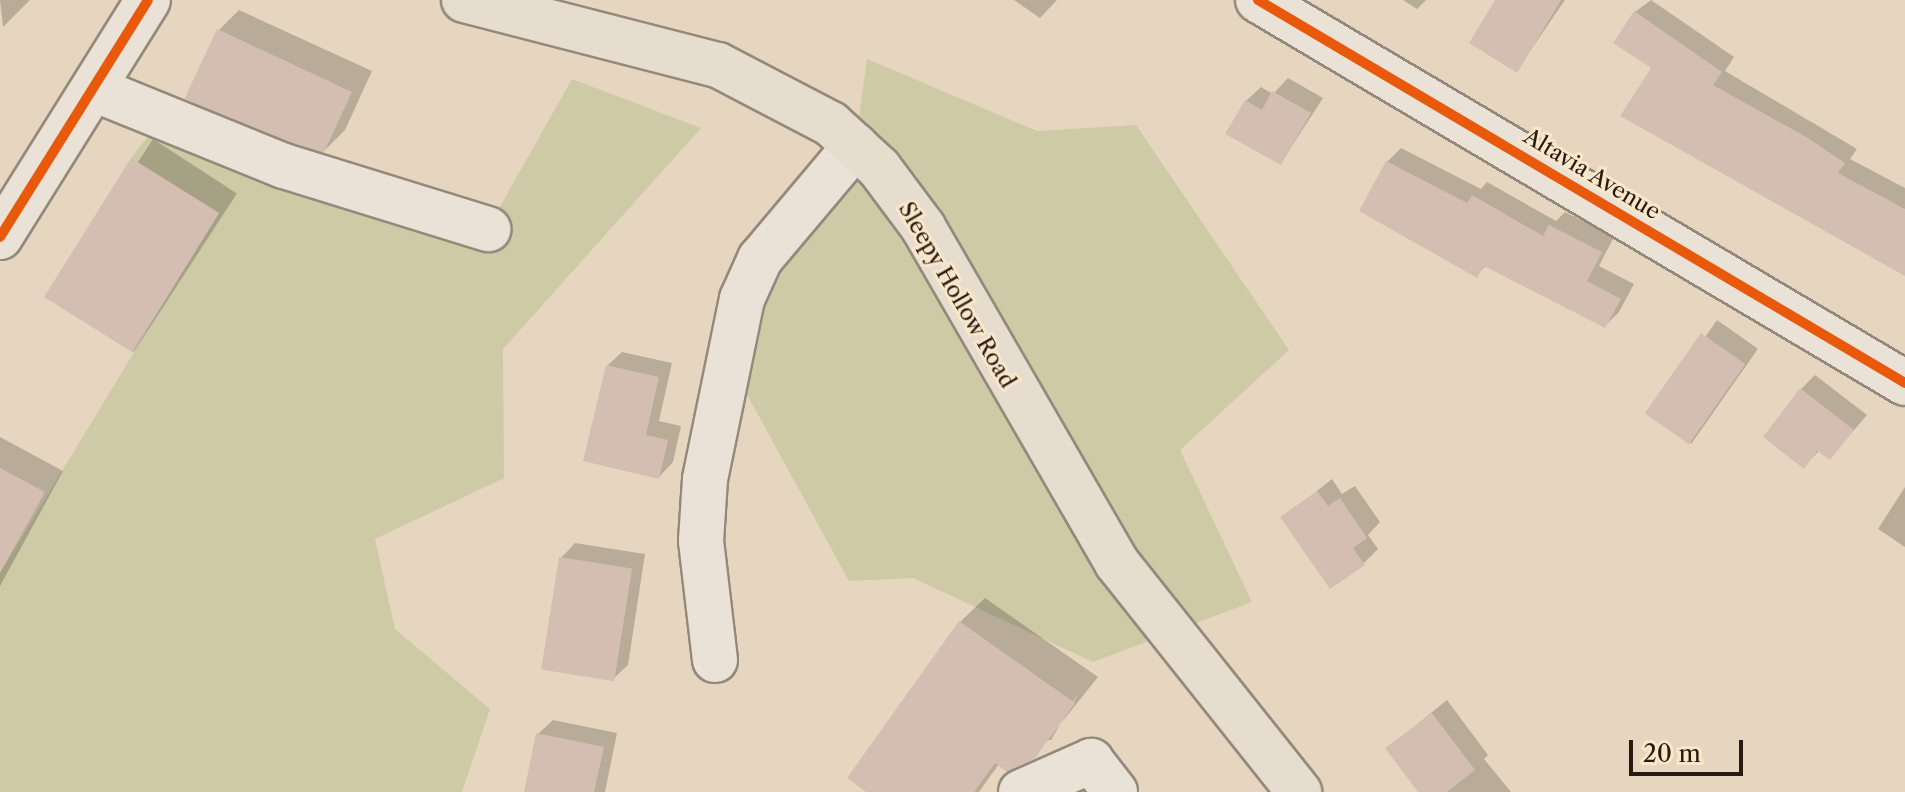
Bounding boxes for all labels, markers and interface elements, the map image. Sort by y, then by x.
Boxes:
street label: Altavia Avenue [1518,123,1666,225]
street label: Sleepy Hollow Road [893,197,1021,393]
scale bar [1633,724,1747,774]
text: 20 m [1643,739,1701,768]

